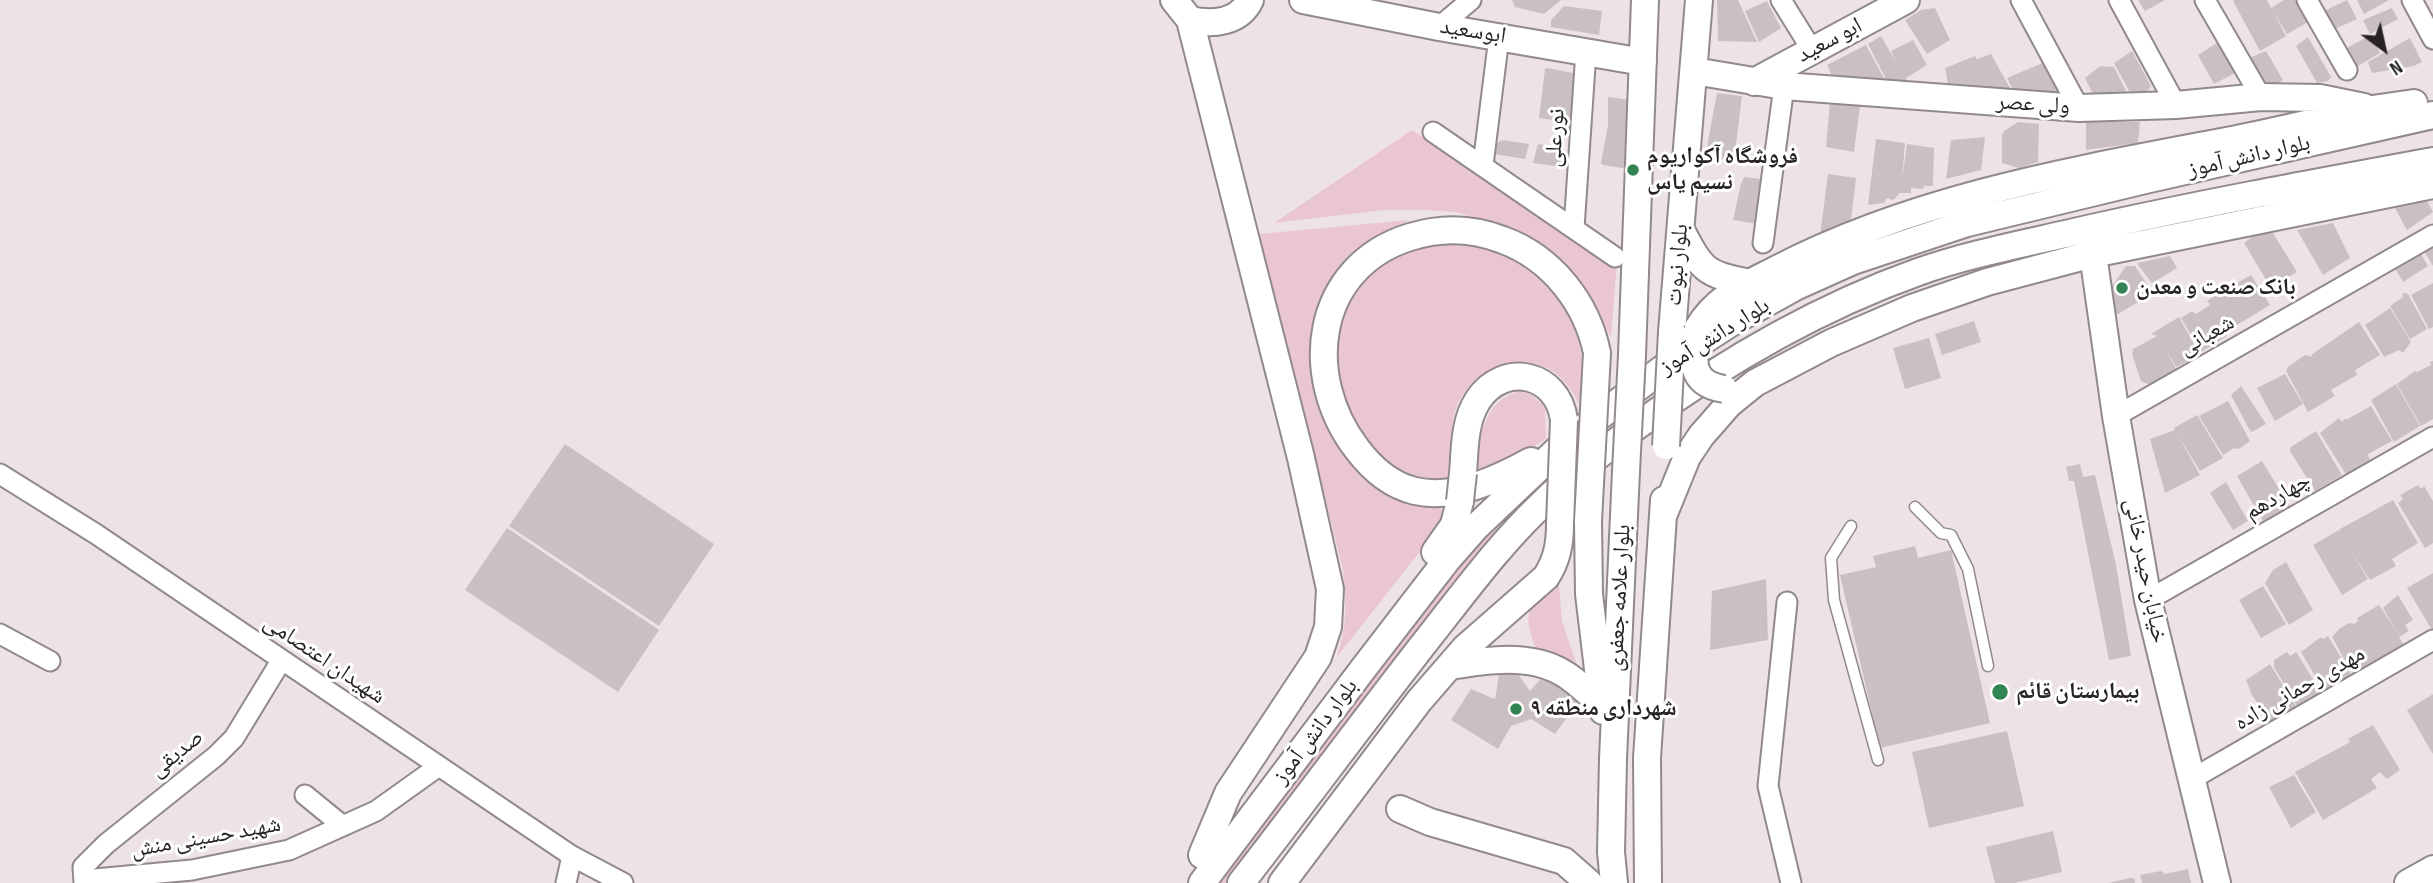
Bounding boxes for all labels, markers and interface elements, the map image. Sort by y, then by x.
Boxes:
street label: ابو سعید [1793,12,1867,70]
street label: ابوسعید [1438,13,1508,51]
north arrow [2349,14,2419,84]
text: N [2385,55,2406,79]
street label: ولی عصر [1995,89,2071,121]
street label: نورعلی [1540,108,1572,168]
street label: بلوار دانش آموز [2185,130,2313,184]
place label: فروشگاه آکواریوم نسیم یاس [1647,143,1798,197]
marker: فروشگاه آکواریوم نسیم یاس [1625,162,1641,178]
street label: بلوار نبوت [1661,223,1695,307]
place label: بانک صنعت و معدن [2136,274,2295,302]
marker: بانک صنعت و معدن [2114,280,2130,296]
street label: بلوار دانش آموز [1655,292,1775,382]
street label: شعبانی [2174,309,2240,363]
street label: چهاردهم [2240,467,2316,527]
street label: خیابان حیدر خانی [2117,496,2173,646]
street label: بلوار علامه جعفری [1602,524,1638,672]
street label: شهیدان اعتصامی [258,609,390,711]
street label: مهدی رحمانی زاده [2230,641,2370,737]
street label: بلوار دانش آموز [1267,674,1365,790]
place label: بیمارستان قائم [2016,678,2139,706]
marker: بیمارستان قائم [1990,682,2010,702]
place label: شهرداری منطقه ۹ [1530,695,1677,723]
marker: شهرداری منطقه ۹ [1508,701,1524,717]
street label: صدیقی [144,724,210,784]
street label: شهید حسینی منش [129,811,283,865]

